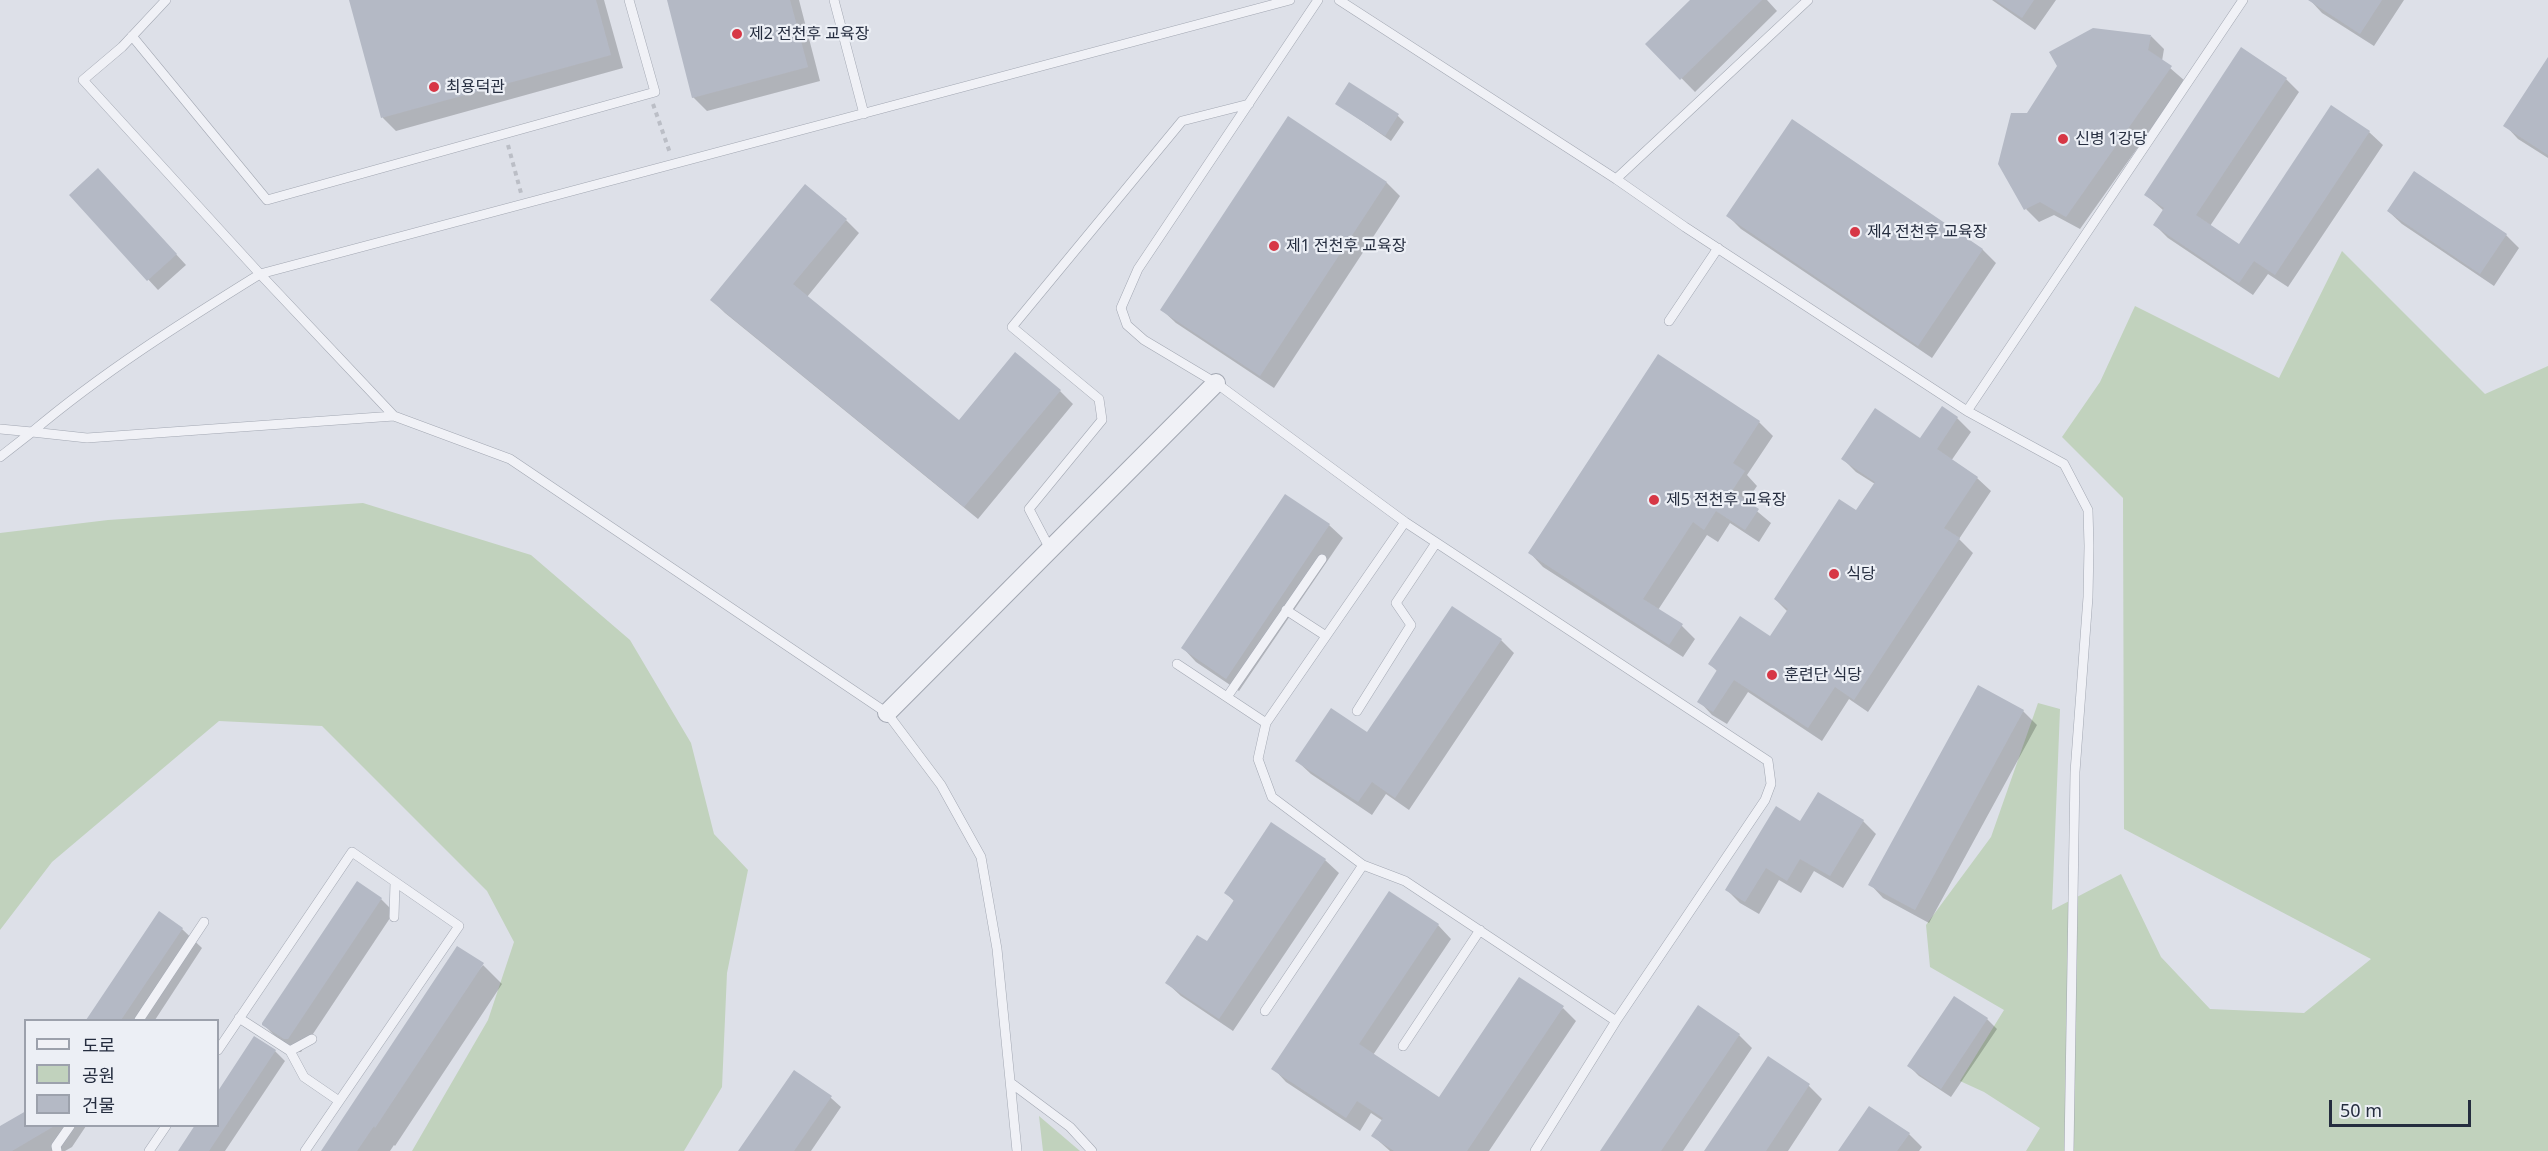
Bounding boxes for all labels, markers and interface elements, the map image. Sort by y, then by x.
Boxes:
place label: 제2 전천후 교육장 [749,24,870,44]
marker: 제2 전천후 교육장 [730,27,744,41]
place label: 최용덕관 [446,77,505,97]
marker: 최용덕관 [427,80,441,94]
place label: 신병 1강당 [2075,129,2147,149]
marker: 신병 1강당 [2056,132,2070,146]
place label: 제4 전천후 교육장 [1867,222,1988,242]
marker: 제4 전천후 교육장 [1848,225,1862,239]
place label: 제1 전천후 교육장 [1286,236,1407,256]
marker: 제1 전천후 교육장 [1267,239,1281,253]
place label: 제5 전천후 교육장 [1666,490,1787,510]
marker: 제5 전천후 교육장 [1647,493,1661,507]
place label: 식당 [1846,564,1875,584]
marker: 식당 [1827,567,1841,581]
place label: 훈련단 식당 [1784,665,1862,685]
marker: 훈련단 식당 [1765,668,1779,682]
legend [24,1019,219,1127]
text: 도로 [82,1033,115,1057]
text: 공원 [82,1063,115,1087]
scale bar [2332,1088,2474,1126]
text: 건물 [82,1093,115,1117]
text: 50 m [2340,1098,2382,1122]

